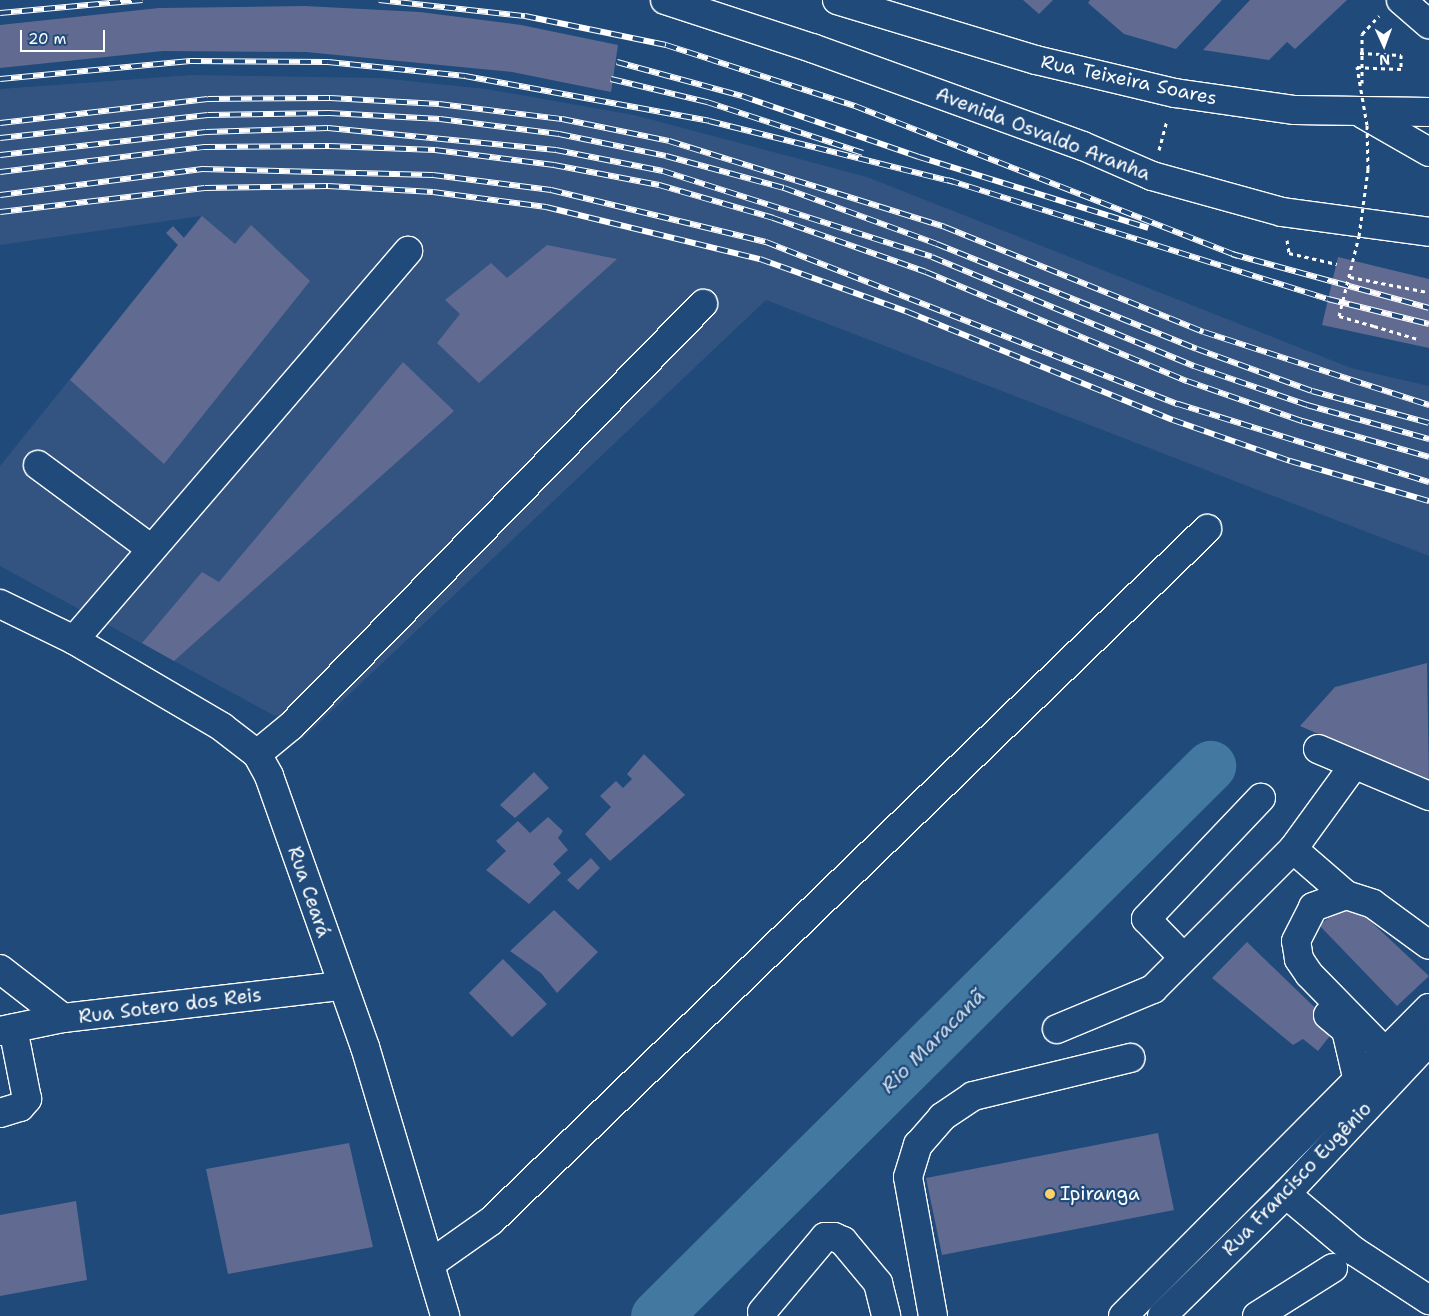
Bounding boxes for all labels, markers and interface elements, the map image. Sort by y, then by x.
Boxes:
scale bar [22,20,108,52]
north arrow [1359,20,1409,70]
text: 20 m [28,29,67,49]
street label: Rua Teixeira Soares [1039,50,1219,110]
text: N [1379,51,1390,69]
street label: Avenida Osvaldo Aranha [932,82,1154,186]
street label: Rua Ceará [283,844,335,940]
street label: Rua Sotero dos Reis [77,983,263,1029]
water label: Rio Maracanã [876,984,990,1098]
street label: Rua Francisco Eugênio [1218,1097,1376,1261]
place label: Ipiranga [1060,1183,1140,1205]
marker: Ipiranga [1044,1188,1056,1200]

